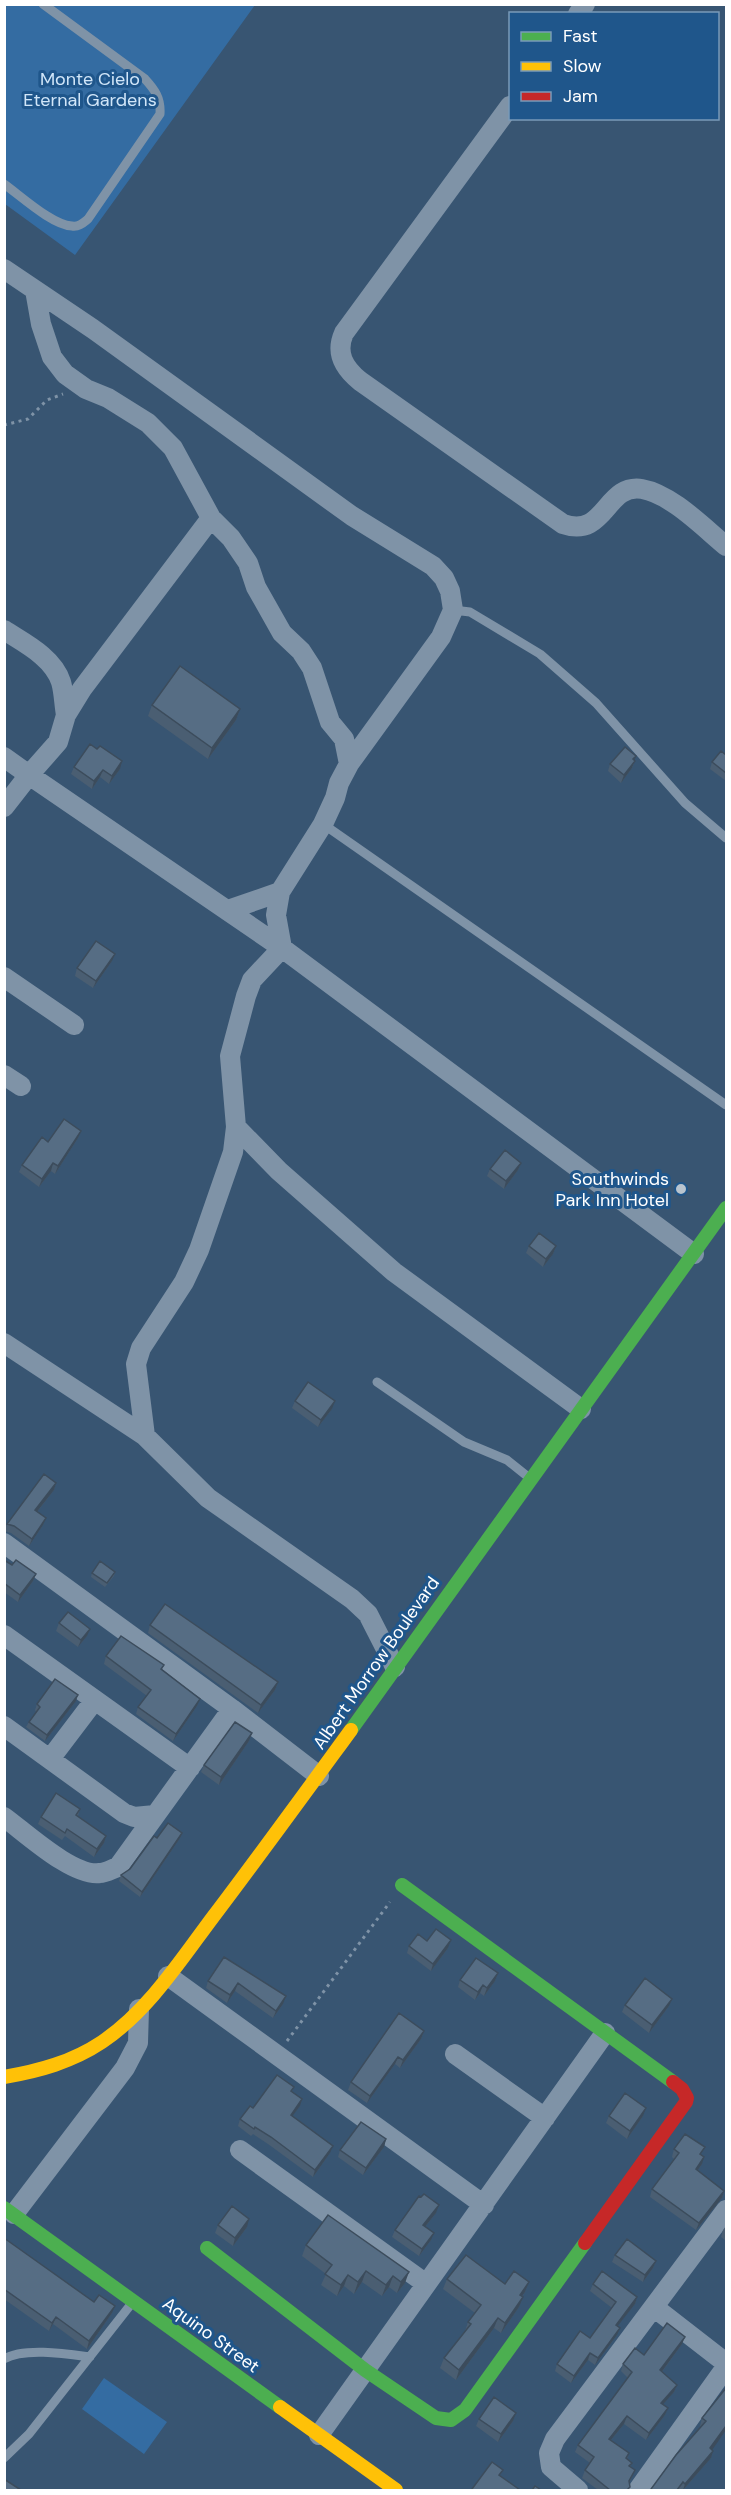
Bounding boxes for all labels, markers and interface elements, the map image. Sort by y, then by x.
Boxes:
legend [509,12,719,120]
text: Fast [563,24,598,48]
text: Slow [563,54,602,78]
park label: Monte Cielo Eternal Gardens [23,67,157,112]
text: Jam [563,84,598,108]
place label: Southwinds Park Inn Hotel [555,1167,669,1212]
marker: Southwinds Park Inn Hotel [674,1182,688,1196]
street label: Albert Morrow Boulevard [307,1572,445,1754]
street label: Aquino Street [158,2292,264,2378]

